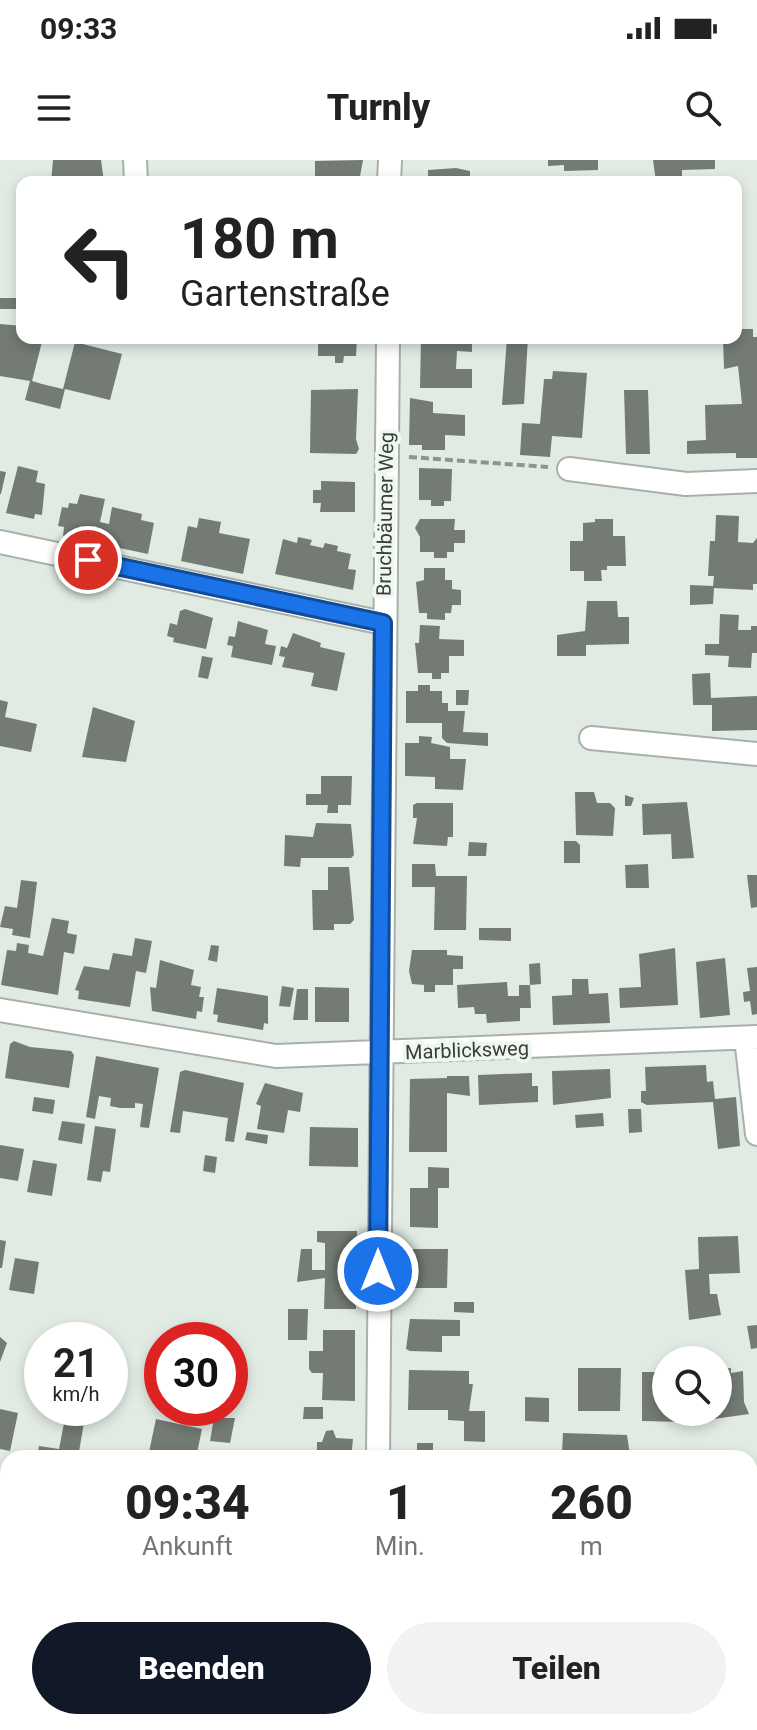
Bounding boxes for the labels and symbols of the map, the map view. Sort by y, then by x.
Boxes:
street label: Bruchbäumer Weg [372,432,398,596]
pin [54,526,122,594]
street label: Marblicksweg [405,1036,529,1064]
position arrow [336,1229,420,1313]
speed limit sign: 30 [144,1322,248,1426]

